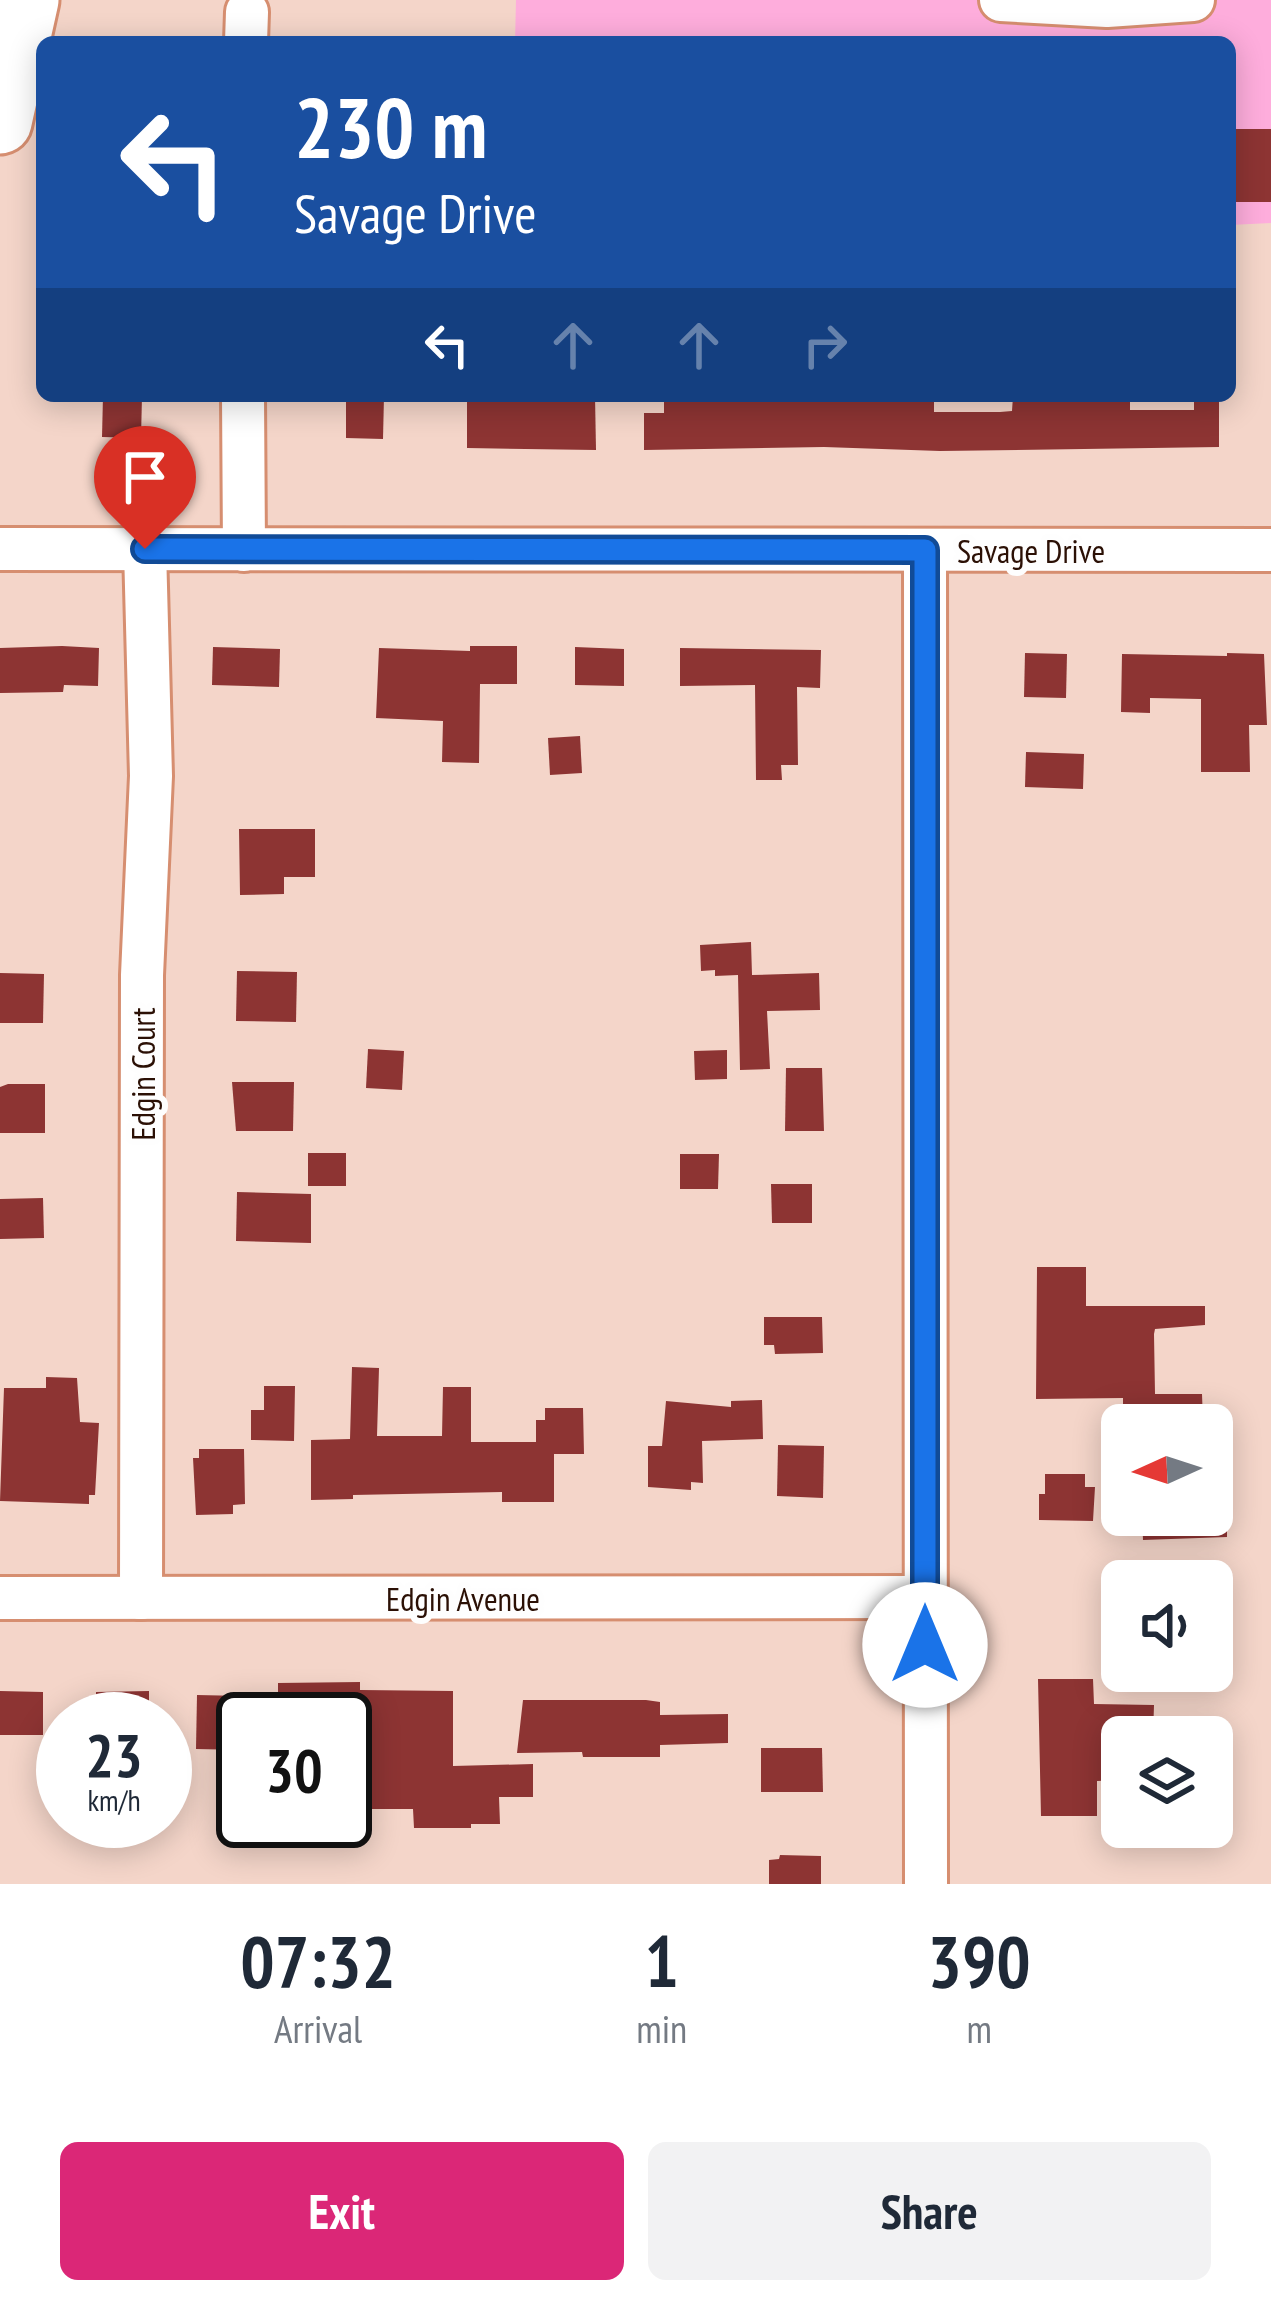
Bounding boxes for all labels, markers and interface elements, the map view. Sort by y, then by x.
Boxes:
text: 230 m [294,72,487,181]
icon: left [96,84,252,240]
text: Savage Drive [294,178,536,248]
icon: left [414,312,480,378]
icon: ahead [540,312,606,378]
icon: ahead [666,312,732,378]
icon: right [792,312,858,378]
pin [94,426,196,549]
icon: arrive [112,444,178,510]
street label: Savage Drive [957,529,1105,572]
street label: Edgin Court [121,1007,164,1141]
north arrow [1101,1404,1233,1536]
map controls [1101,1404,1233,1848]
button: sound [1101,1560,1233,1692]
street label: Edgin Avenue [386,1577,540,1620]
position arrow [862,1582,988,1708]
speed limit sign: 30 [216,1692,372,1848]
text: 23 [85,1716,143,1794]
button: layers [1101,1716,1233,1848]
text: km/h [87,1780,141,1819]
text: 07:32 [240,1914,396,2007]
text: 1 [645,1914,679,2007]
text: 390 [927,1914,1031,2007]
text: Arrival [274,2003,362,2054]
text: min [636,2003,687,2054]
text: m [966,2003,992,2054]
button: Exit [60,2142,624,2280]
button: Share [648,2142,1211,2280]

